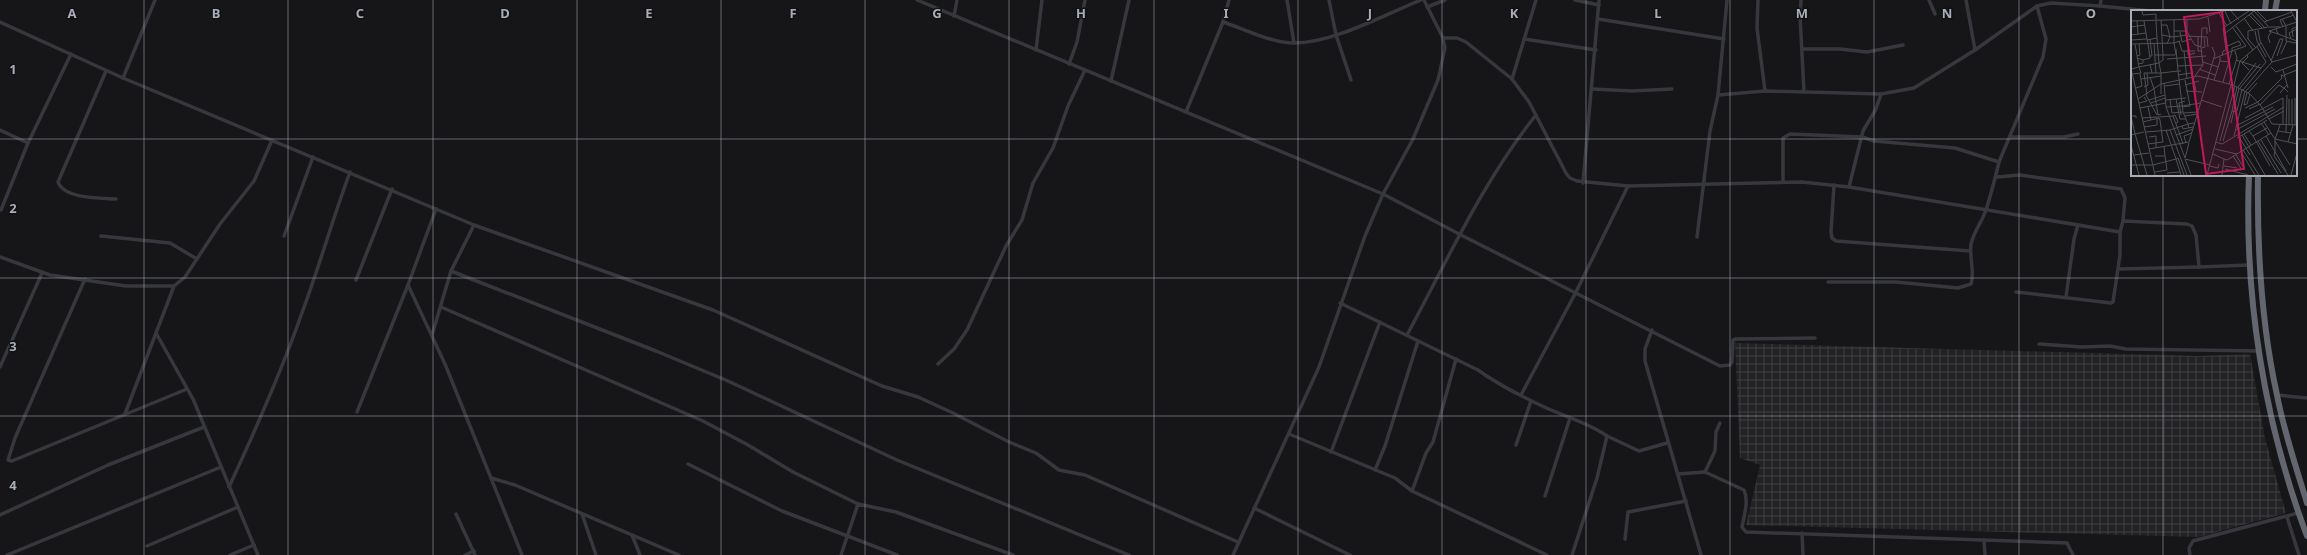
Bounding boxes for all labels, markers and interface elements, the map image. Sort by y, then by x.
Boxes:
text: A [68,4,77,22]
text: B [212,4,220,22]
text: C [356,4,364,22]
text: D [500,4,510,22]
text: E [645,4,653,22]
text: F [789,4,797,22]
text: G [932,4,942,22]
text: H [1076,4,1086,22]
text: I [1223,4,1229,22]
text: J [1367,4,1372,22]
text: K [1510,4,1519,22]
text: L [1654,4,1662,22]
text: M [1796,4,1808,22]
text: N [1942,4,1952,22]
text: O [2086,4,2096,22]
inset map [2131,10,2297,176]
text: 1 [9,60,17,78]
text: 2 [9,199,17,217]
text: 3 [9,337,17,355]
text: 4 [9,476,17,494]

